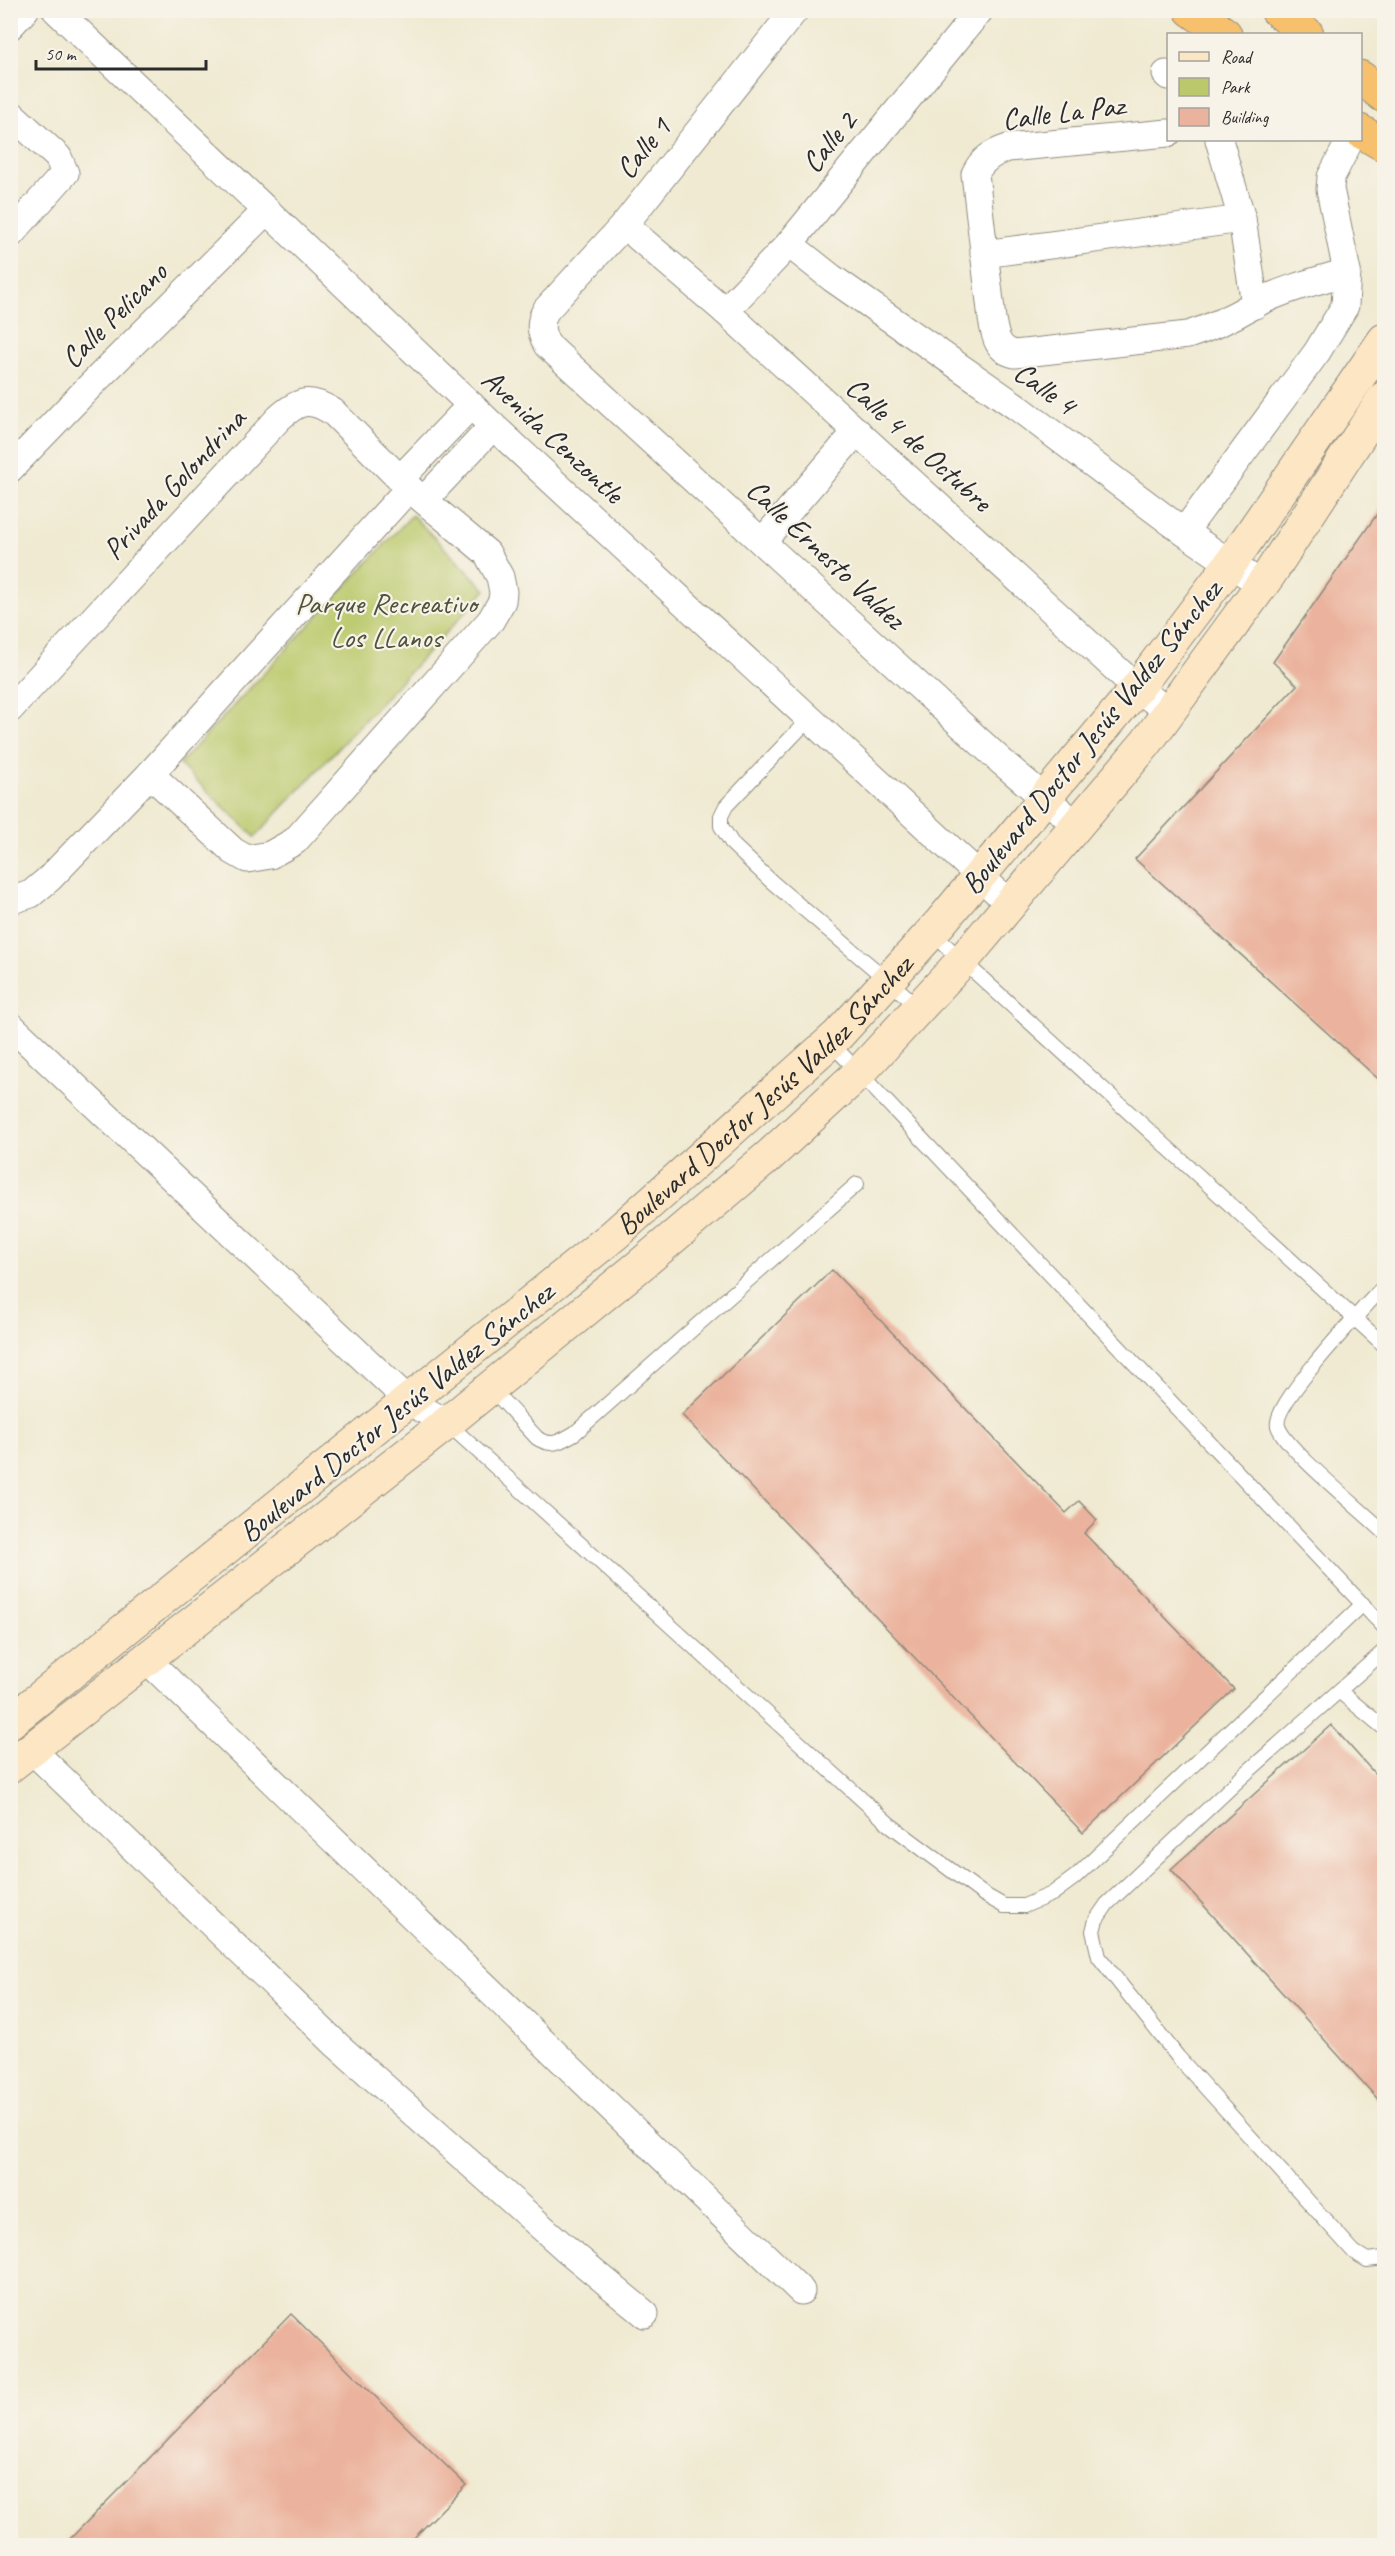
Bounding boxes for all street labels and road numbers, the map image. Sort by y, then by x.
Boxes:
street label: Calle La Paz [1000,85,1130,138]
street label: Calle 2 [793,102,867,180]
street label: Calle 1 [607,108,680,186]
street label: Calle Pelicano [53,253,176,376]
street label: Calle 4 [1006,353,1086,425]
street label: Avenida Cenzontle [474,360,634,513]
street label: Calle 4 de Octubre [838,368,1002,521]
street label: Privada Golondrina [94,399,255,568]
street label: Calle Ernesto Valdez [739,471,915,638]
street label: Boulevard Doctor Jesús Valdez Sánchez [952,569,1232,902]
street label: Boulevard Doctor Jesús Valdez Sánchez [607,944,923,1244]
street label: Boulevard Doctor Jesús Valdez Sánchez [231,1271,564,1551]

